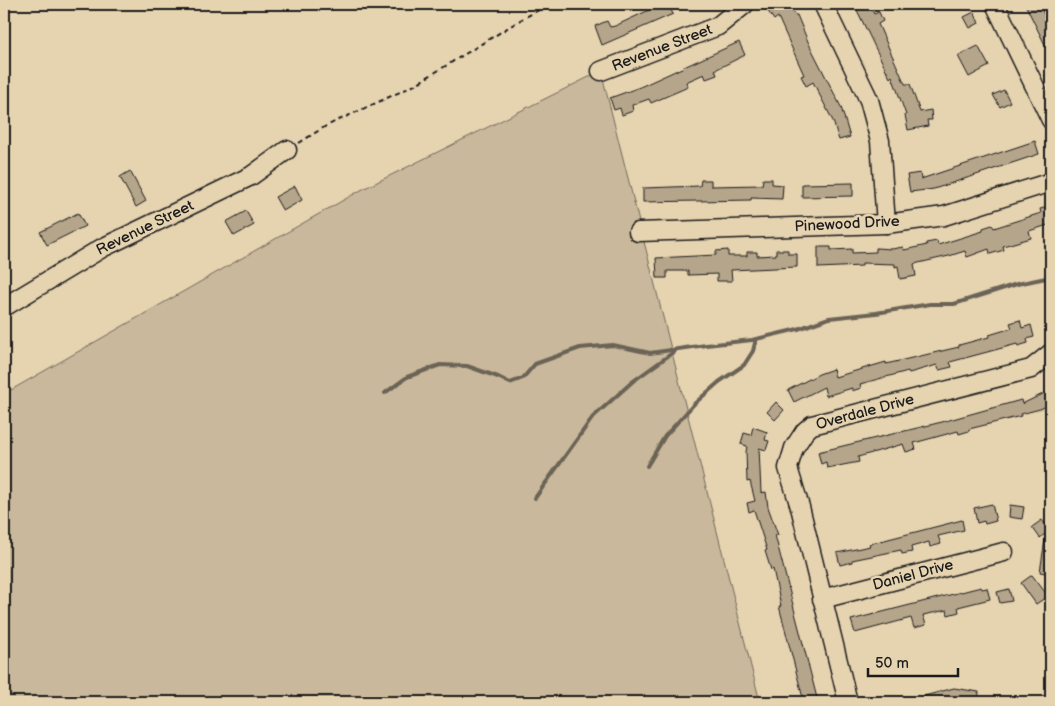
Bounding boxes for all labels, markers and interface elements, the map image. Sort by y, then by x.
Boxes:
street label: Revenue Street [609,20,715,76]
street label: Revenue Street [93,196,197,260]
street label: Pinewood Drive [794,212,900,236]
street label: Overdale Drive [814,390,916,434]
street label: Daniel Drive [871,555,956,595]
scale bar [868,646,958,678]
text: 50 m [875,654,909,673]

